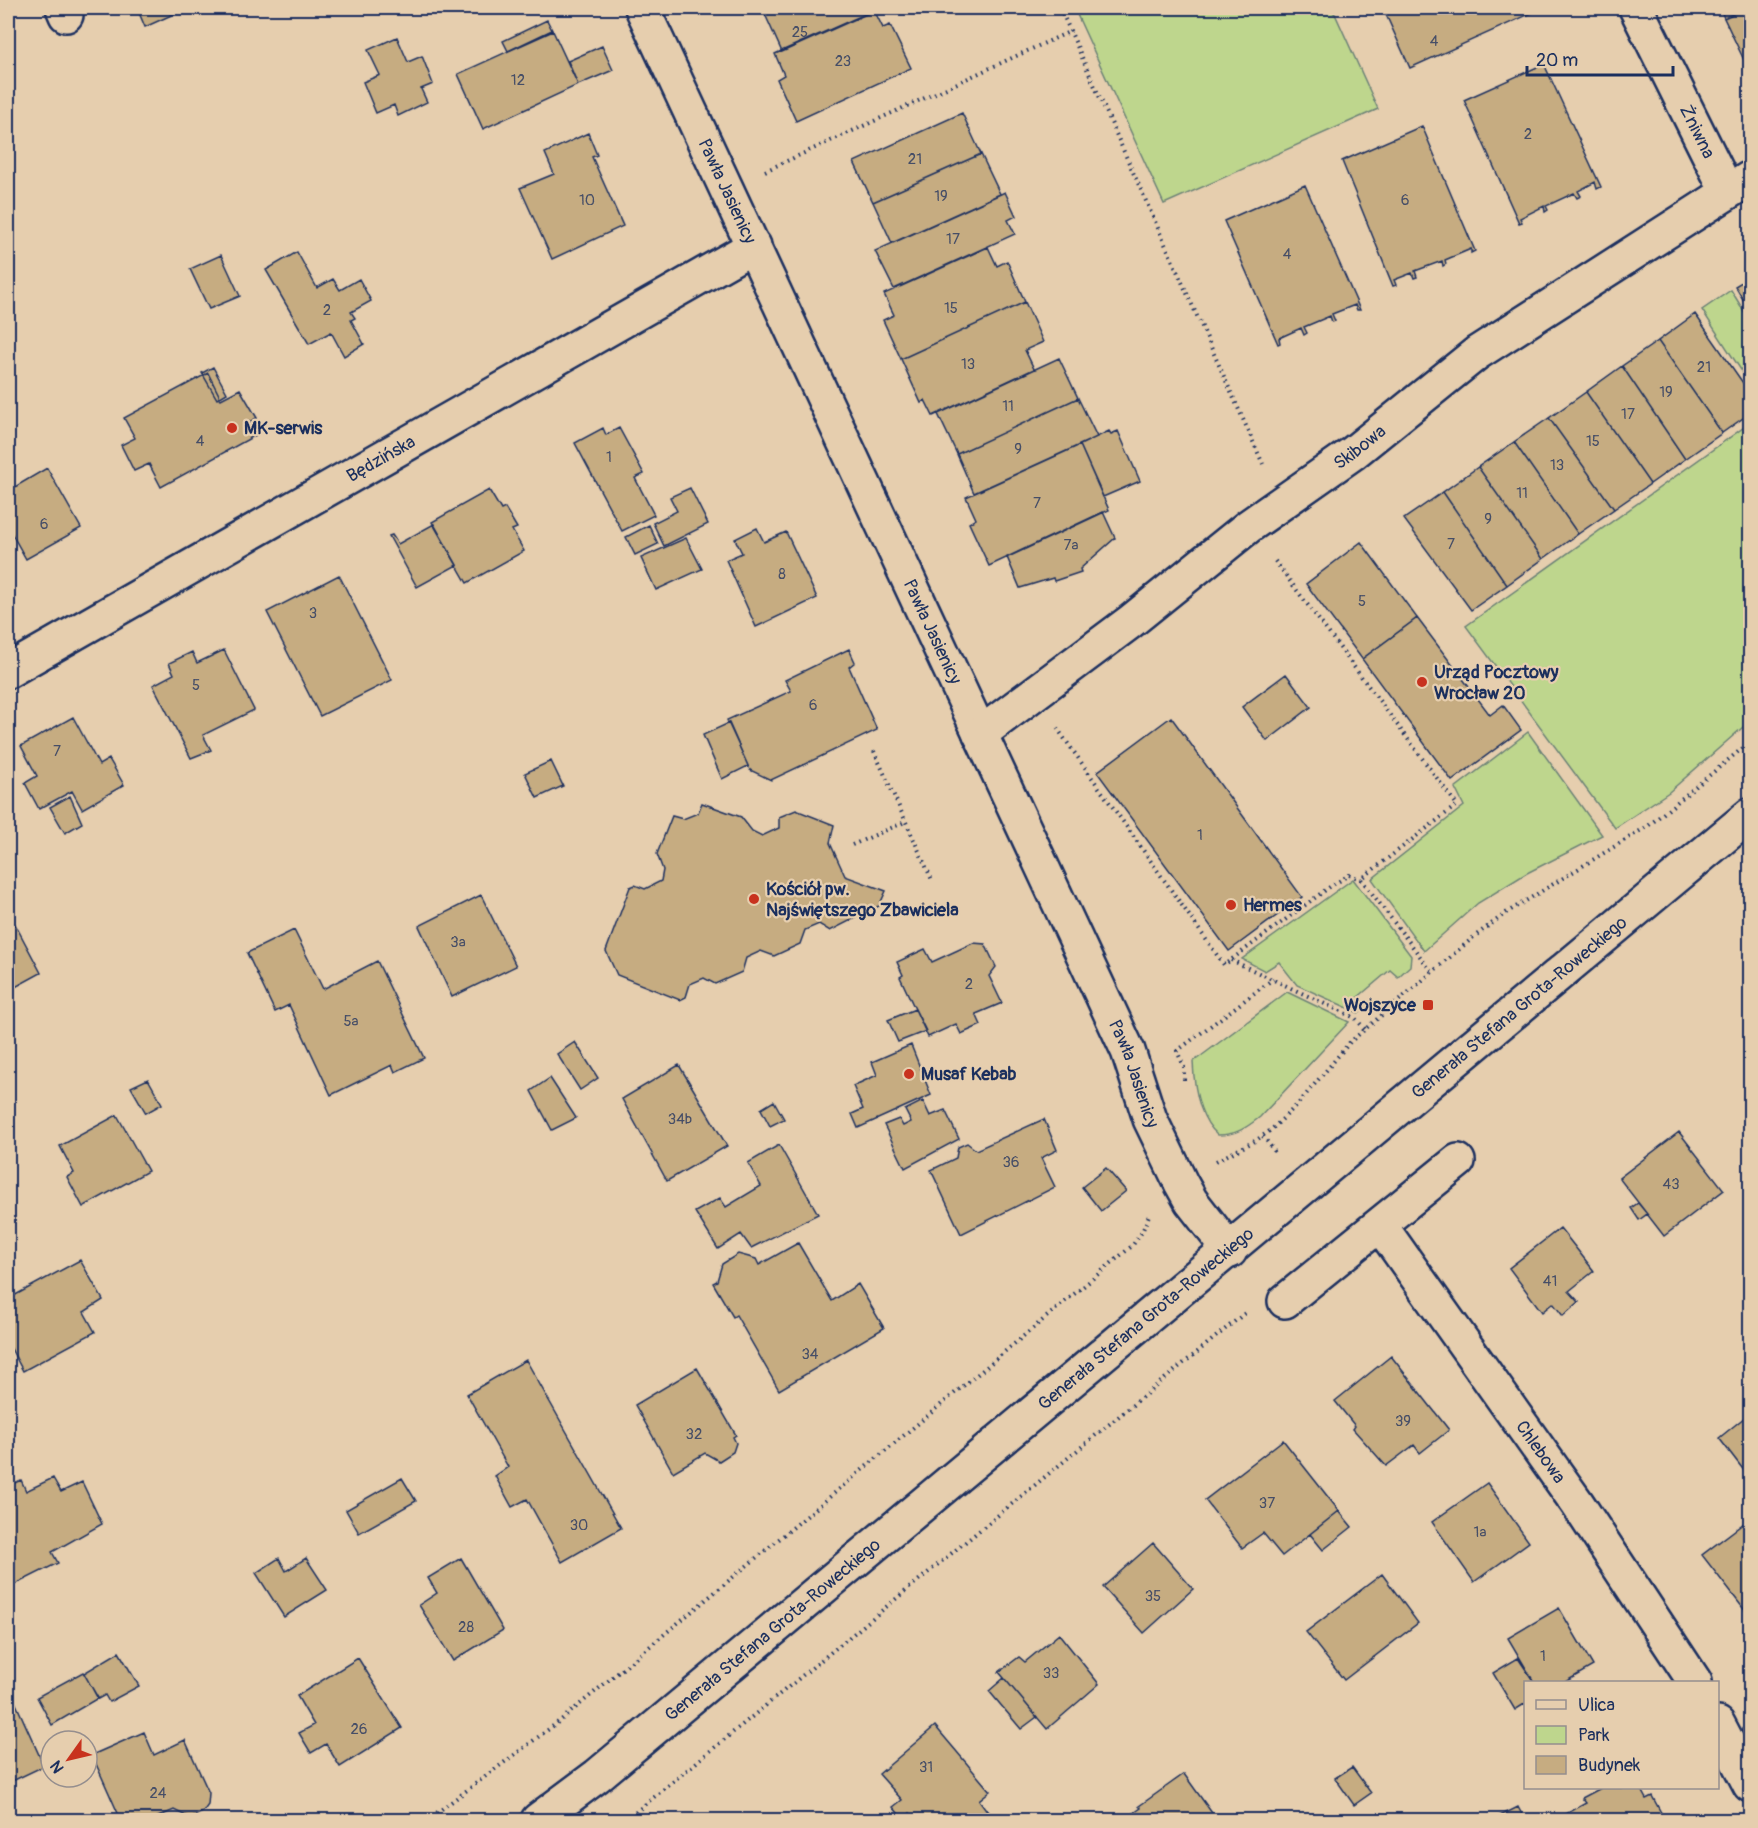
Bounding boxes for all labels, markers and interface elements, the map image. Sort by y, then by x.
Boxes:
house number: 25 [792,23,808,42]
house number: 4 [1430,32,1439,51]
scale bar [1527,39,1672,77]
text: 20 m [1536,49,1578,72]
house number: 23 [835,52,851,71]
house number: 12 [511,71,525,90]
street label: Żniwna [1674,101,1720,162]
house number: 2 [1524,125,1532,144]
street label: Pawła Jasienicy [692,135,761,248]
house number: 21 [908,150,922,169]
house number: 19 [934,187,948,206]
house number: 10 [579,191,595,210]
house number: 6 [1401,191,1409,210]
house number: 17 [946,230,960,249]
house number: 4 [1283,245,1292,264]
house number: 15 [944,299,958,318]
house number: 2 [323,301,331,320]
house number: 13 [961,355,975,374]
house number: 21 [1697,358,1711,377]
house number: 19 [1659,383,1673,402]
house number: 11 [1002,397,1014,416]
house number: 17 [1621,405,1635,424]
place label: MK-serwis [244,417,323,440]
street label: Skibowa [1329,420,1391,475]
marker: MK-serwis [225,421,239,435]
street label: Będzińska [342,430,420,488]
house number: 4 [196,432,205,451]
house number: 15 [1586,432,1600,451]
house number: 9 [1014,440,1022,459]
house number: 1 [606,448,612,467]
house number: 13 [1550,456,1564,475]
house number: 11 [1516,484,1528,503]
house number: 7 [1033,494,1041,513]
house number: 9 [1484,510,1492,529]
house number: 6 [40,515,48,534]
house number: 7 [1447,535,1455,554]
house number: 7a [1064,536,1078,555]
house number: 8 [778,565,786,584]
street label: Pawła Jasienicy [898,576,967,688]
house number: 5 [1358,592,1366,611]
house number: 3 [309,604,317,623]
place label: Urząd Pocztowy Wrocław 20 [1434,661,1559,705]
marker: Urząd Pocztowy Wrocław 20 [1415,675,1429,689]
house number: 5 [192,676,200,695]
house number: 6 [809,696,817,715]
house number: 7 [53,742,61,761]
house number: 1 [1197,826,1203,845]
place label: Kościół pw. Najświętszego Zbawiciela [766,878,959,922]
marker: Kościół pw. Najświętszego Zbawiciela [747,892,761,906]
place label: Hermes [1243,894,1303,917]
marker: Hermes [1224,898,1238,912]
street label: Generała Stefana Grota-Roweckiego [1407,911,1632,1104]
house number: 3a [450,933,466,952]
house number: 2 [965,975,973,994]
place label: Wojszyce [1344,994,1417,1017]
marker: Wojszyce [1421,998,1435,1012]
house number: 5a [343,1012,359,1031]
street label: Pawła Jasienicy [1103,1016,1164,1132]
place label: Musaf Kebab [921,1063,1017,1086]
marker: Musaf Kebab [902,1067,916,1081]
house number: 34b [668,1110,692,1129]
house number: 36 [1002,1153,1020,1172]
house number: 43 [1662,1175,1680,1194]
street label: Generała Stefana Grota-Roweckiego [1033,1222,1259,1416]
house number: 41 [1543,1272,1557,1291]
house number: 34 [801,1345,819,1364]
house number: 39 [1395,1412,1411,1431]
street label: Chlebowa [1510,1416,1570,1488]
house number: 32 [686,1425,702,1444]
house number: 37 [1259,1494,1275,1513]
house number: 30 [570,1516,588,1535]
house number: 1a [1474,1523,1486,1542]
street label: Generała Stefana Grota-Roweckiego [660,1533,886,1727]
house number: 35 [1145,1587,1161,1606]
house number: 28 [458,1618,474,1637]
house number: 1 [1540,1647,1546,1666]
house number: 33 [1043,1664,1059,1683]
legend [1524,1681,1719,1789]
text: Ulica [1578,1694,1615,1717]
house number: 26 [350,1720,368,1739]
text: Park [1578,1724,1610,1747]
north arrow [39,1729,99,1789]
text: Budynek [1578,1754,1641,1777]
text: N [46,1757,69,1777]
house number: 31 [919,1758,933,1777]
house number: 24 [149,1784,167,1803]

